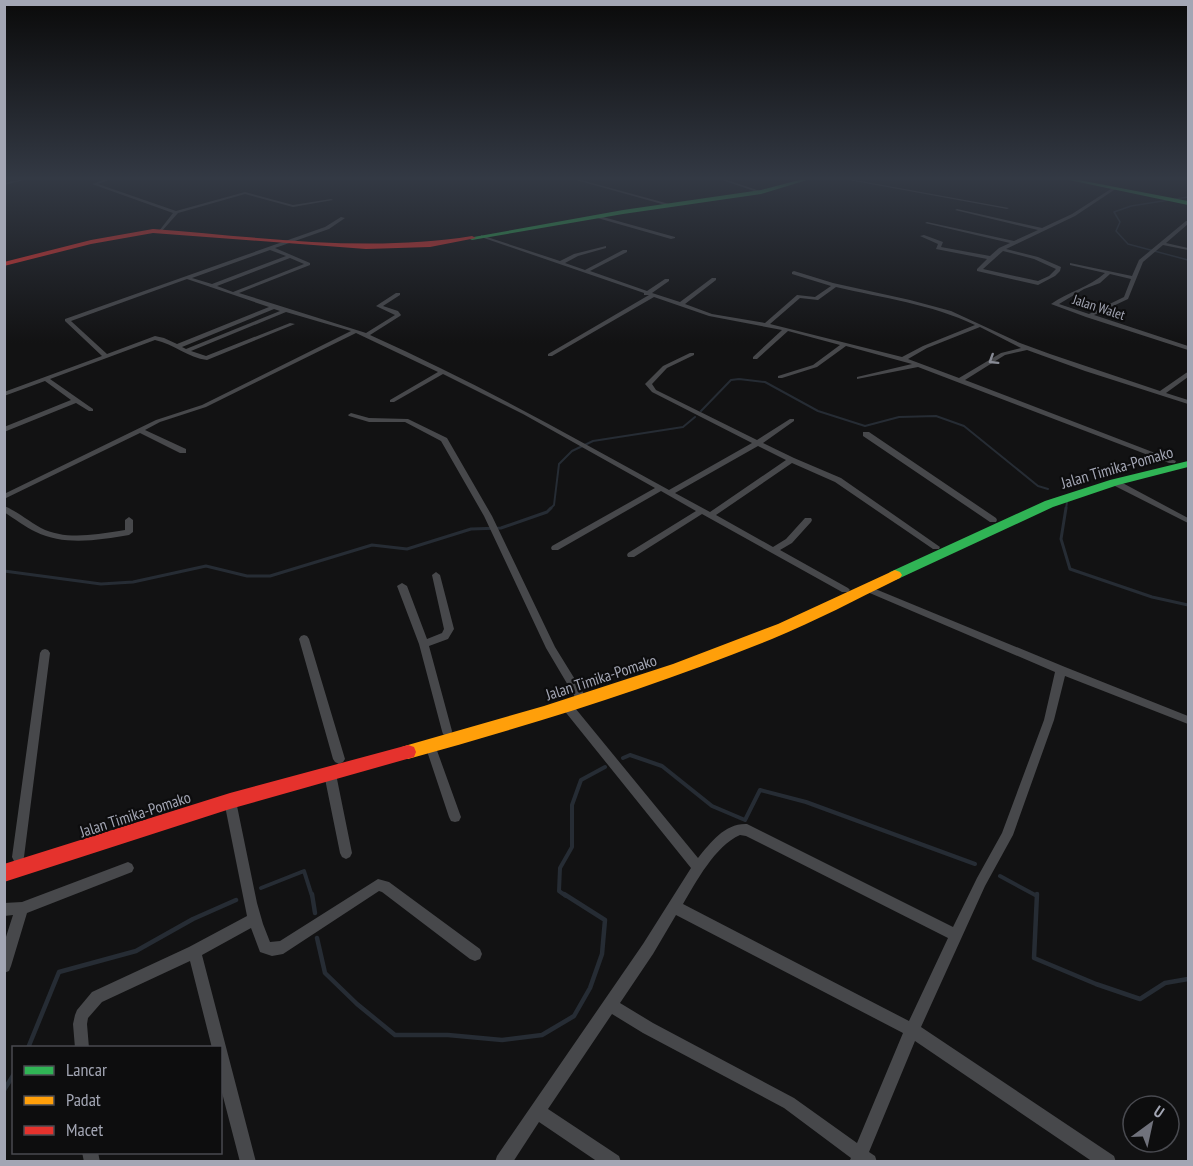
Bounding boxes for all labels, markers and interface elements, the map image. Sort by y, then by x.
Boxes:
street label: Jalan Walet [1070,290,1128,324]
one-way arrow [989,353,999,365]
street label: Jalan Timika-Pomako [1058,441,1175,493]
street label: Jalan Timika-Pomako [542,650,659,705]
street label: Jalan Timika-Pomako [76,787,193,842]
legend [12,1046,222,1154]
text: Lancar [66,1058,107,1081]
text: Padat [66,1088,101,1111]
north arrow [1121,1094,1181,1154]
text: U [1150,1101,1168,1122]
text: Macet [66,1118,103,1141]

